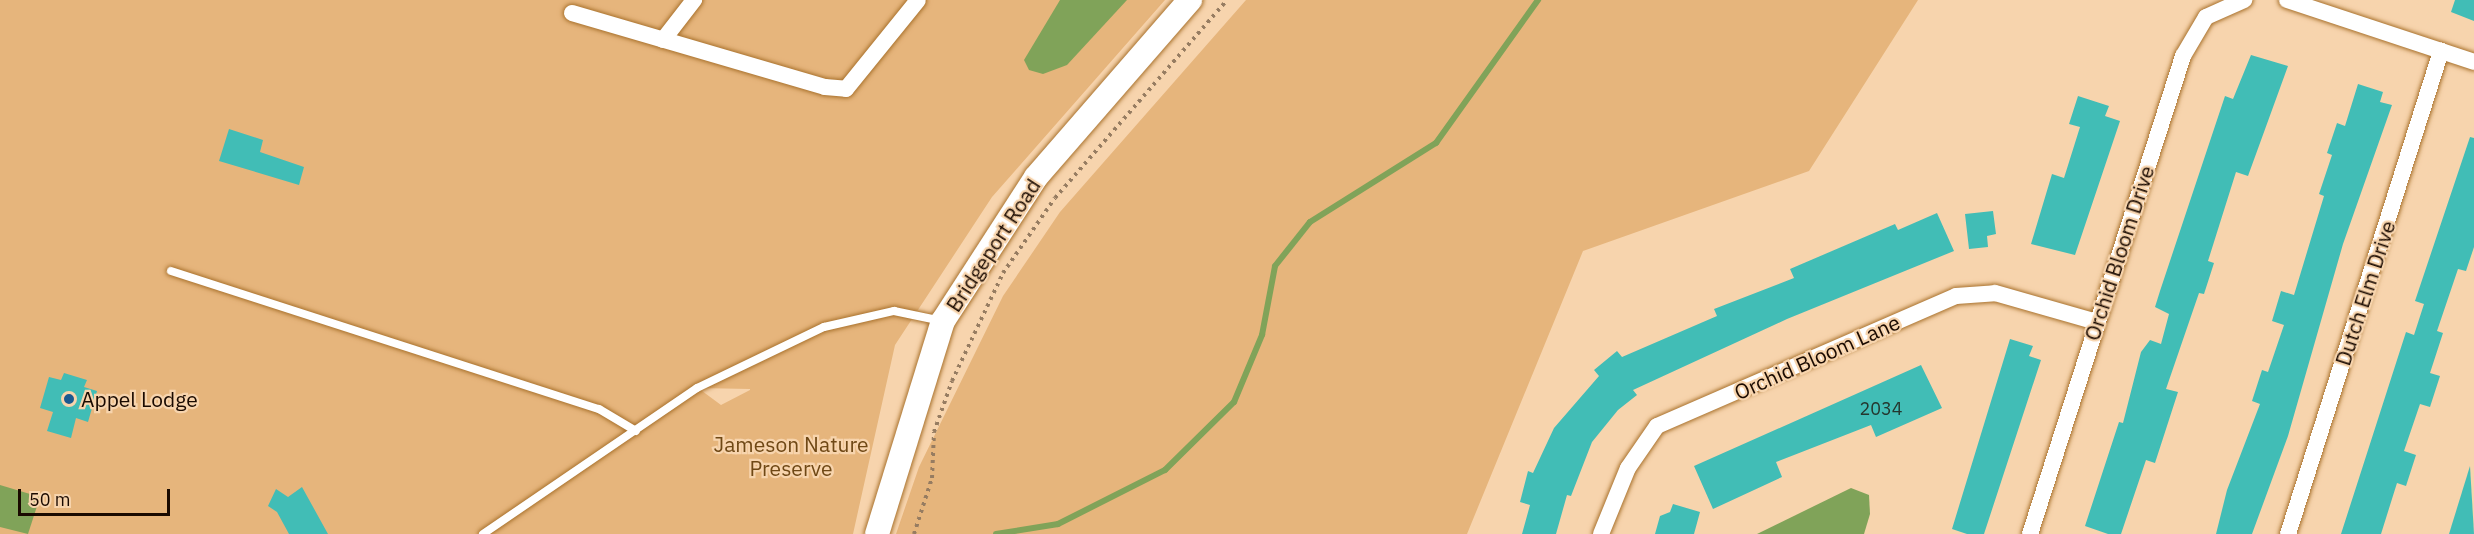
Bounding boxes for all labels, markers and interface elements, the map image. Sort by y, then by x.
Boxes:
street label: Orchid Bloom Drive [2079,162,2159,344]
street label: Bridgeport Road [941,174,1045,316]
street label: Dutch Elm Drive [2330,217,2400,369]
street label: Orchid Bloom Lane [1730,309,1904,405]
place label: Appel Lodge [81,386,198,412]
marker: Appel Lodge [62,392,76,406]
house number: 2034 [1859,398,1903,420]
park label: Jameson Nature Preserve [713,431,869,481]
scale bar [21,477,172,515]
text: 50 m [29,488,71,511]

